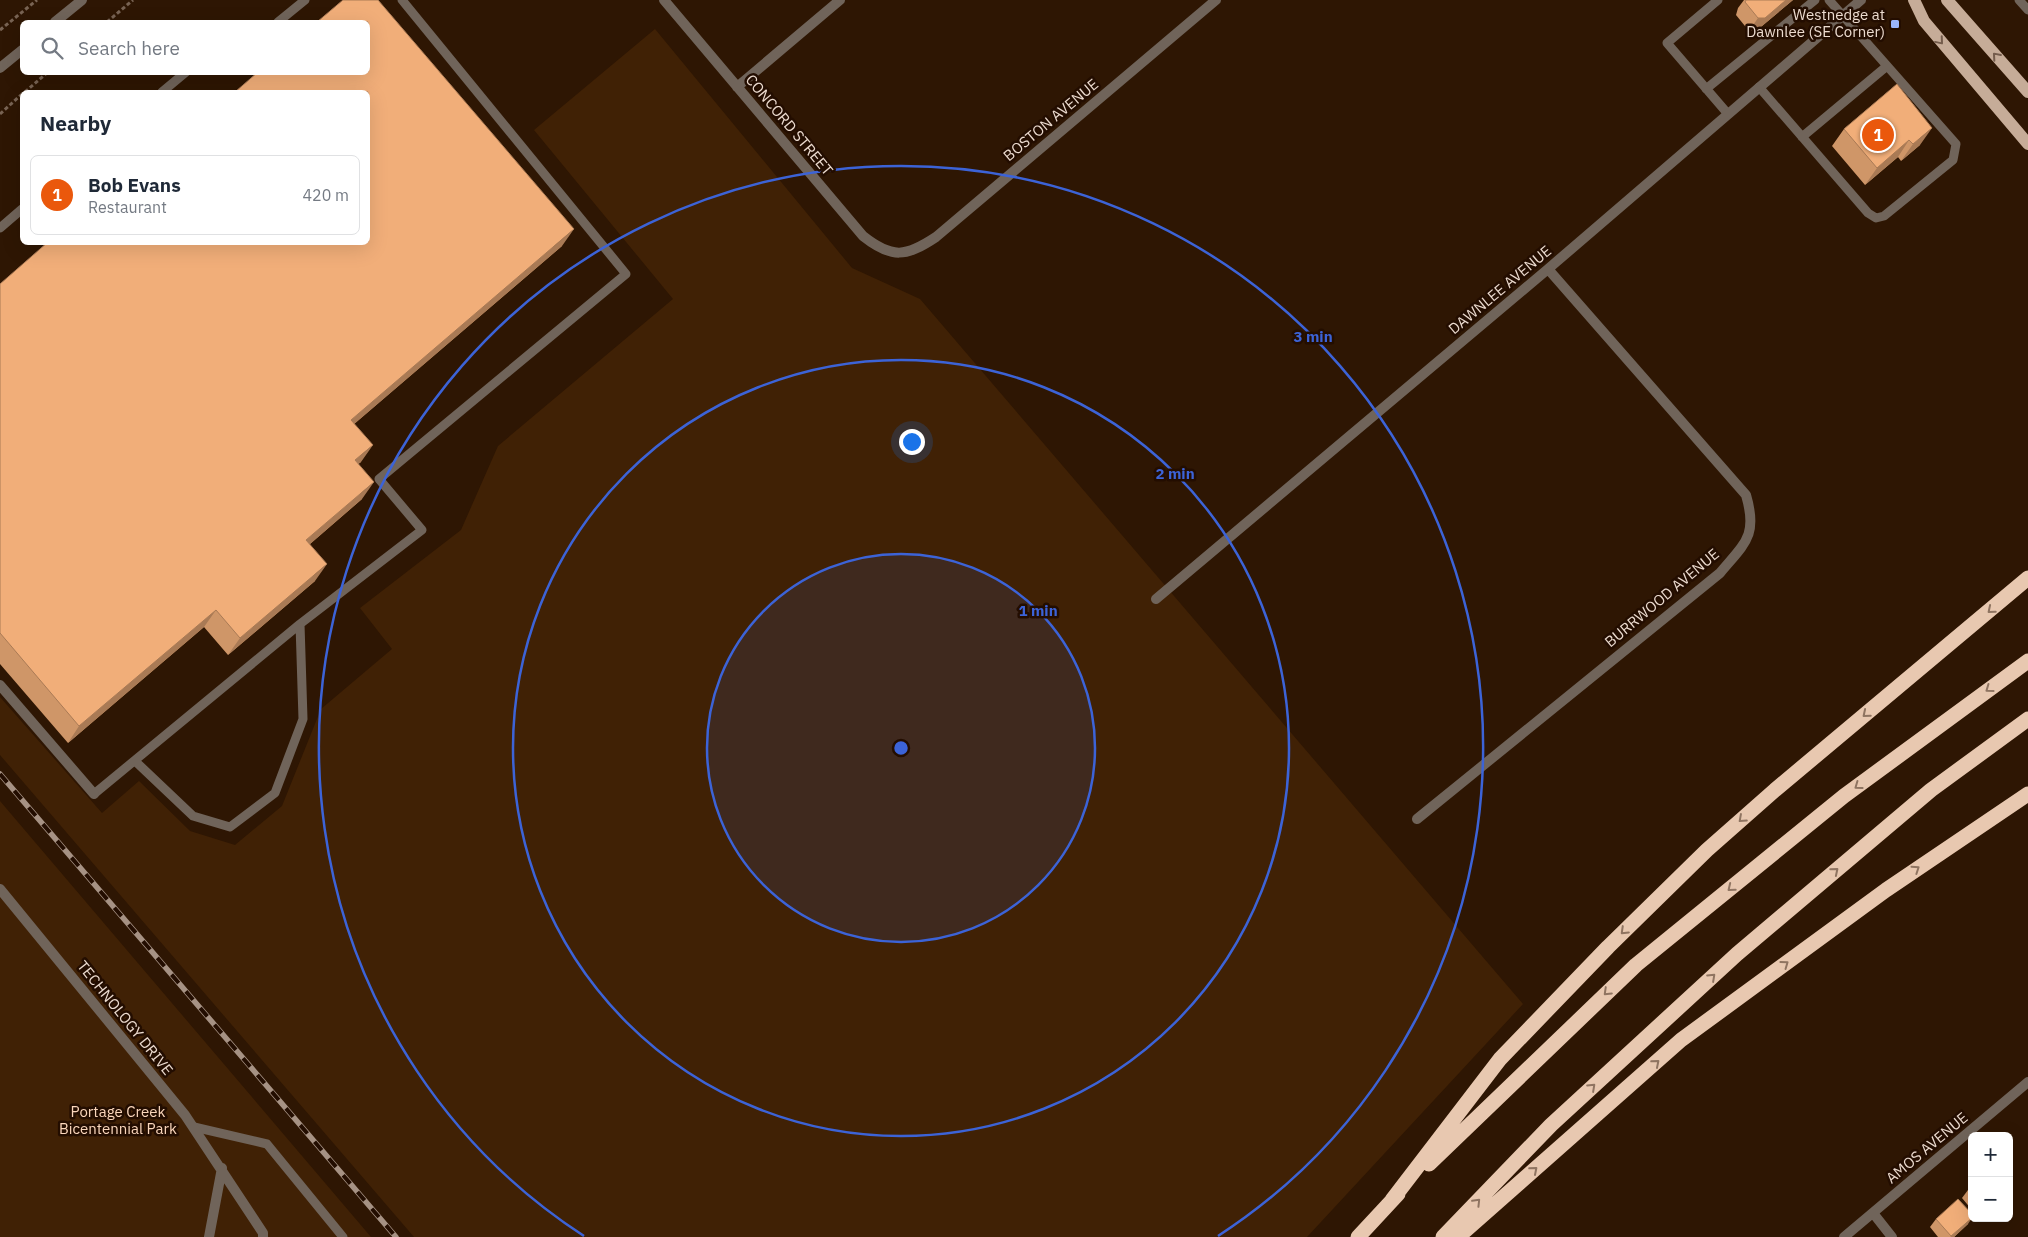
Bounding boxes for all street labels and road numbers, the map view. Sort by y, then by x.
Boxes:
street label: CONCORD STREET [742,70,837,179]
street label: BOSTON AVENUE [999,74,1102,165]
street label: DAWNLEE AVENUE [1444,241,1555,338]
street label: BURRWOOD AVENUE [1601,544,1723,651]
street label: TECHNOLOGY DRIVE [73,957,177,1079]
street label: AMOS AVENUE [1882,1108,1972,1187]

